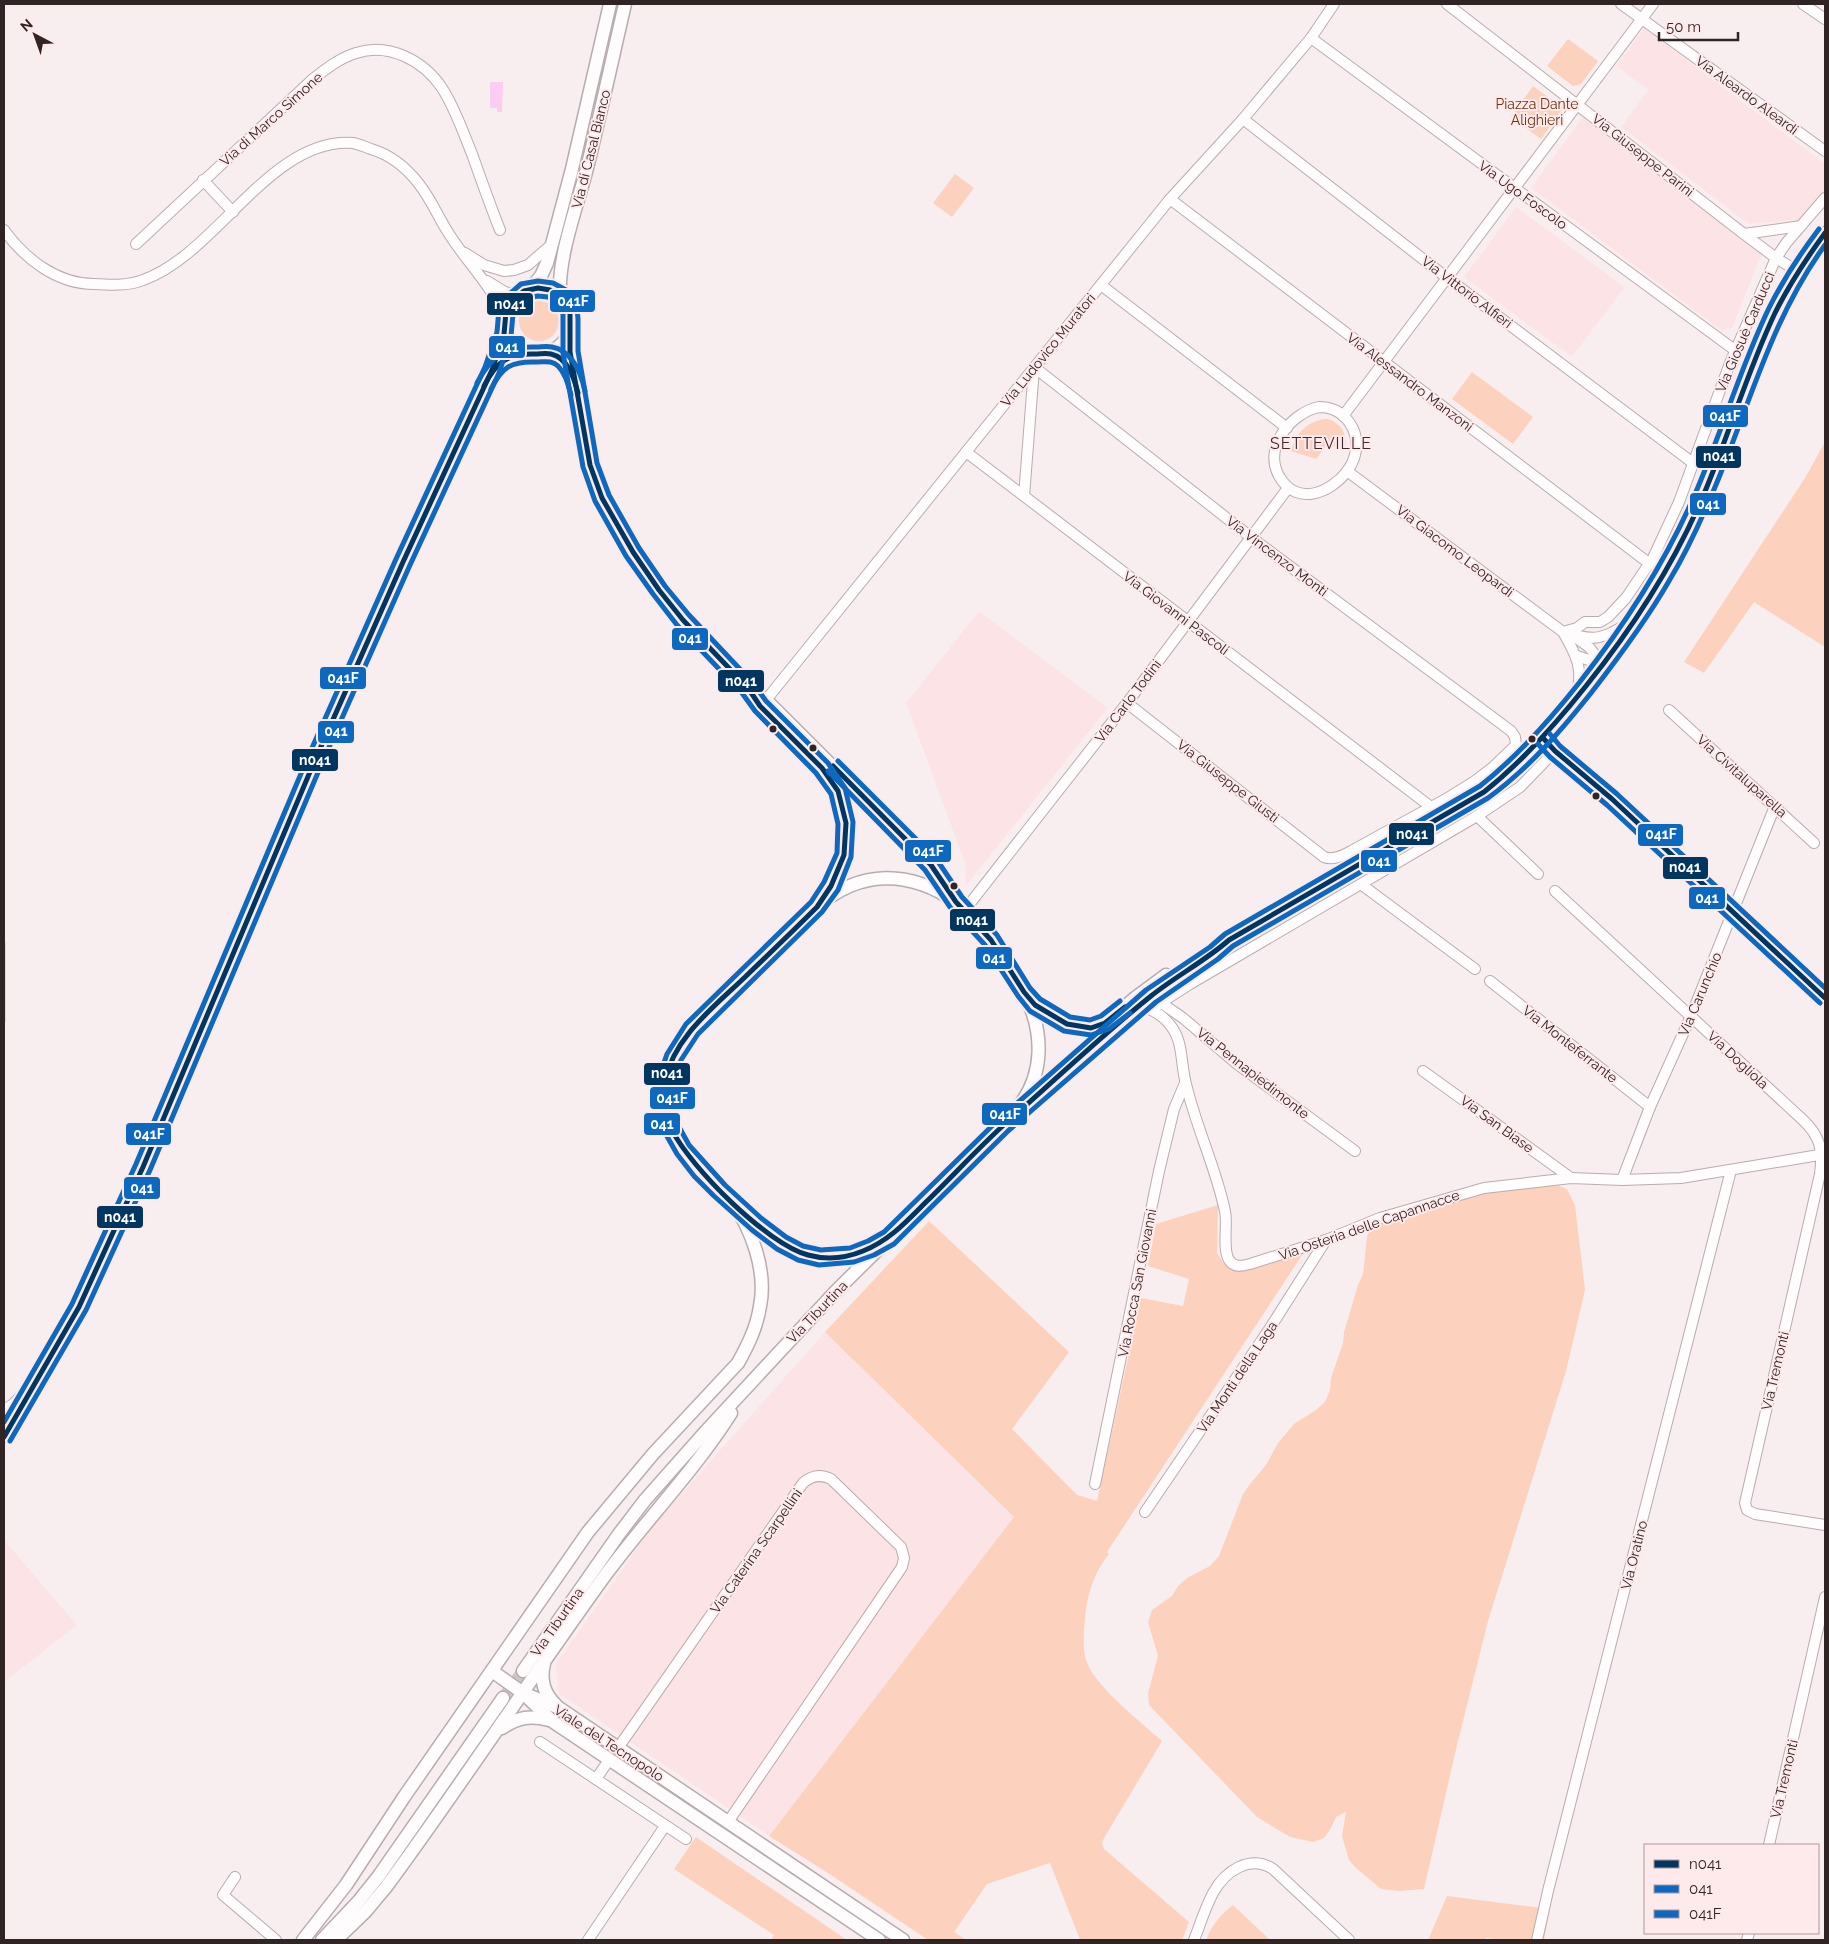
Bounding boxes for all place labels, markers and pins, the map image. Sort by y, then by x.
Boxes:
unlabelled marker [768,724,778,734]
unlabelled marker [1527,734,1537,744]
unlabelled marker [808,743,818,753]
unlabelled marker [1591,791,1601,801]
unlabelled marker [949,881,959,891]

